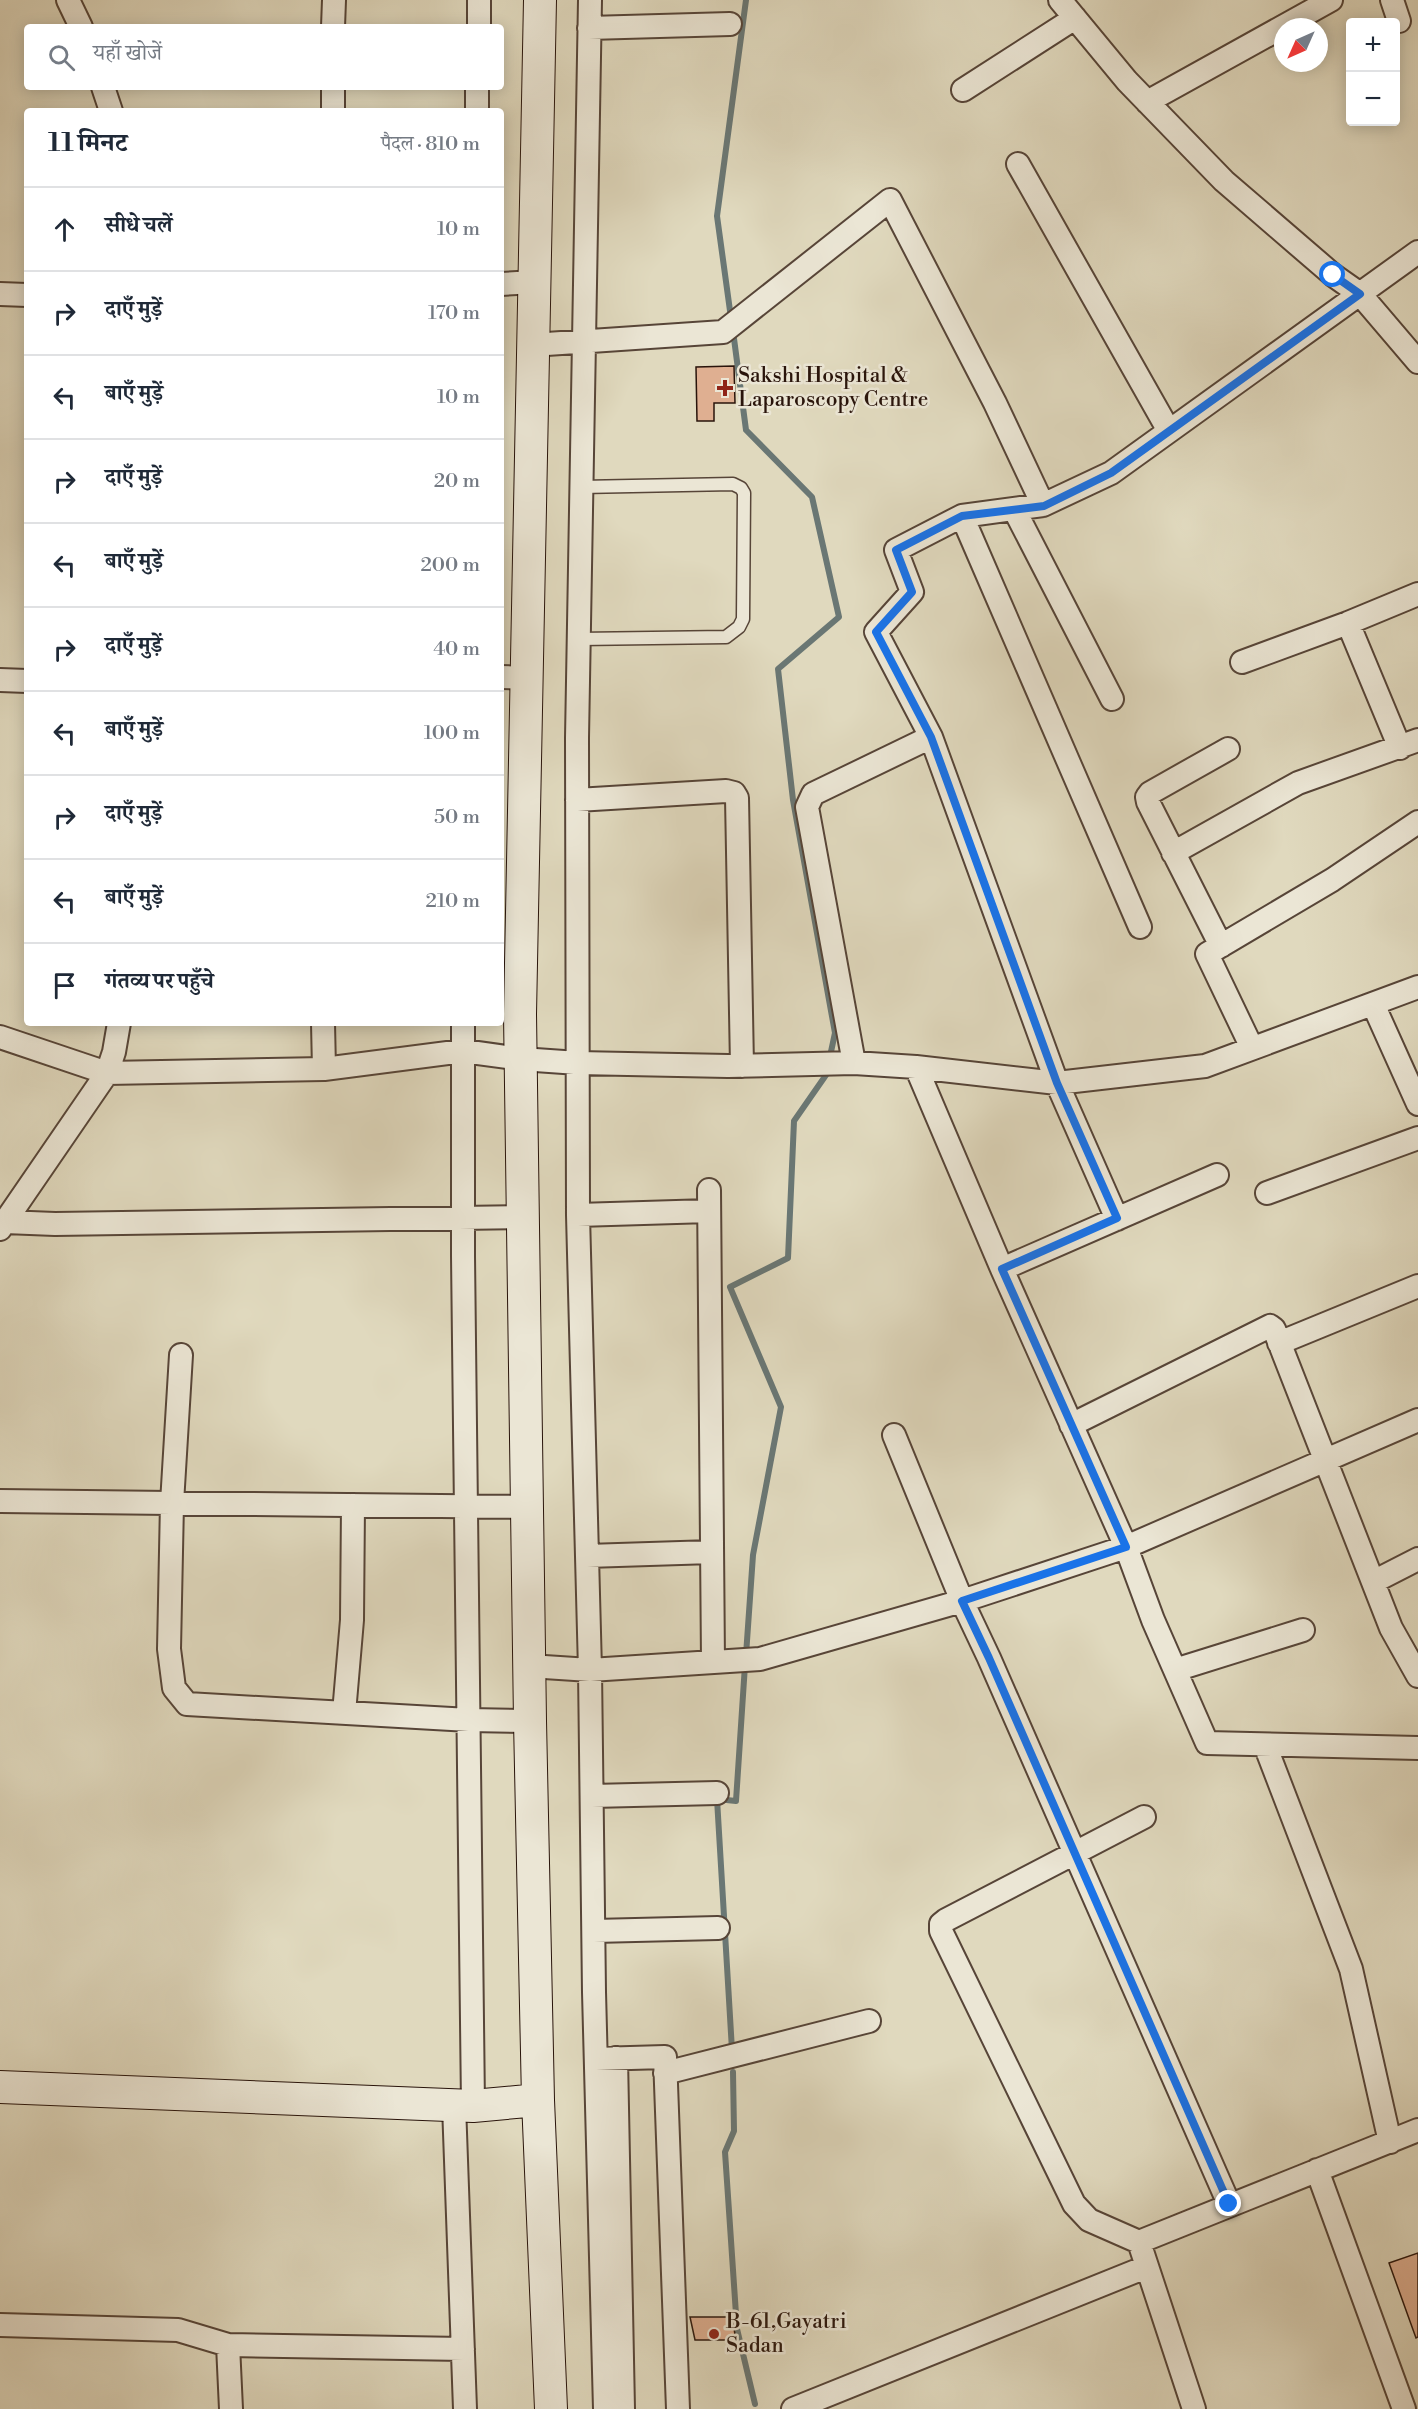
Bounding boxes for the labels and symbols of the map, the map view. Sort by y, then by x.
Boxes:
north arrow [1274,18,1328,72]
route start [1319,261,1345,287]
place label: Sakshi Hospital & Laparoscopy Centre [738,363,928,413]
marker: Sakshi Hospital & Laparoscopy Centre [716,379,734,397]
route end [1215,2190,1241,2216]
place label: B-61,Gayatri Sadan [725,2309,847,2359]
marker: B-61,Gayatri Sadan [707,2327,721,2341]

